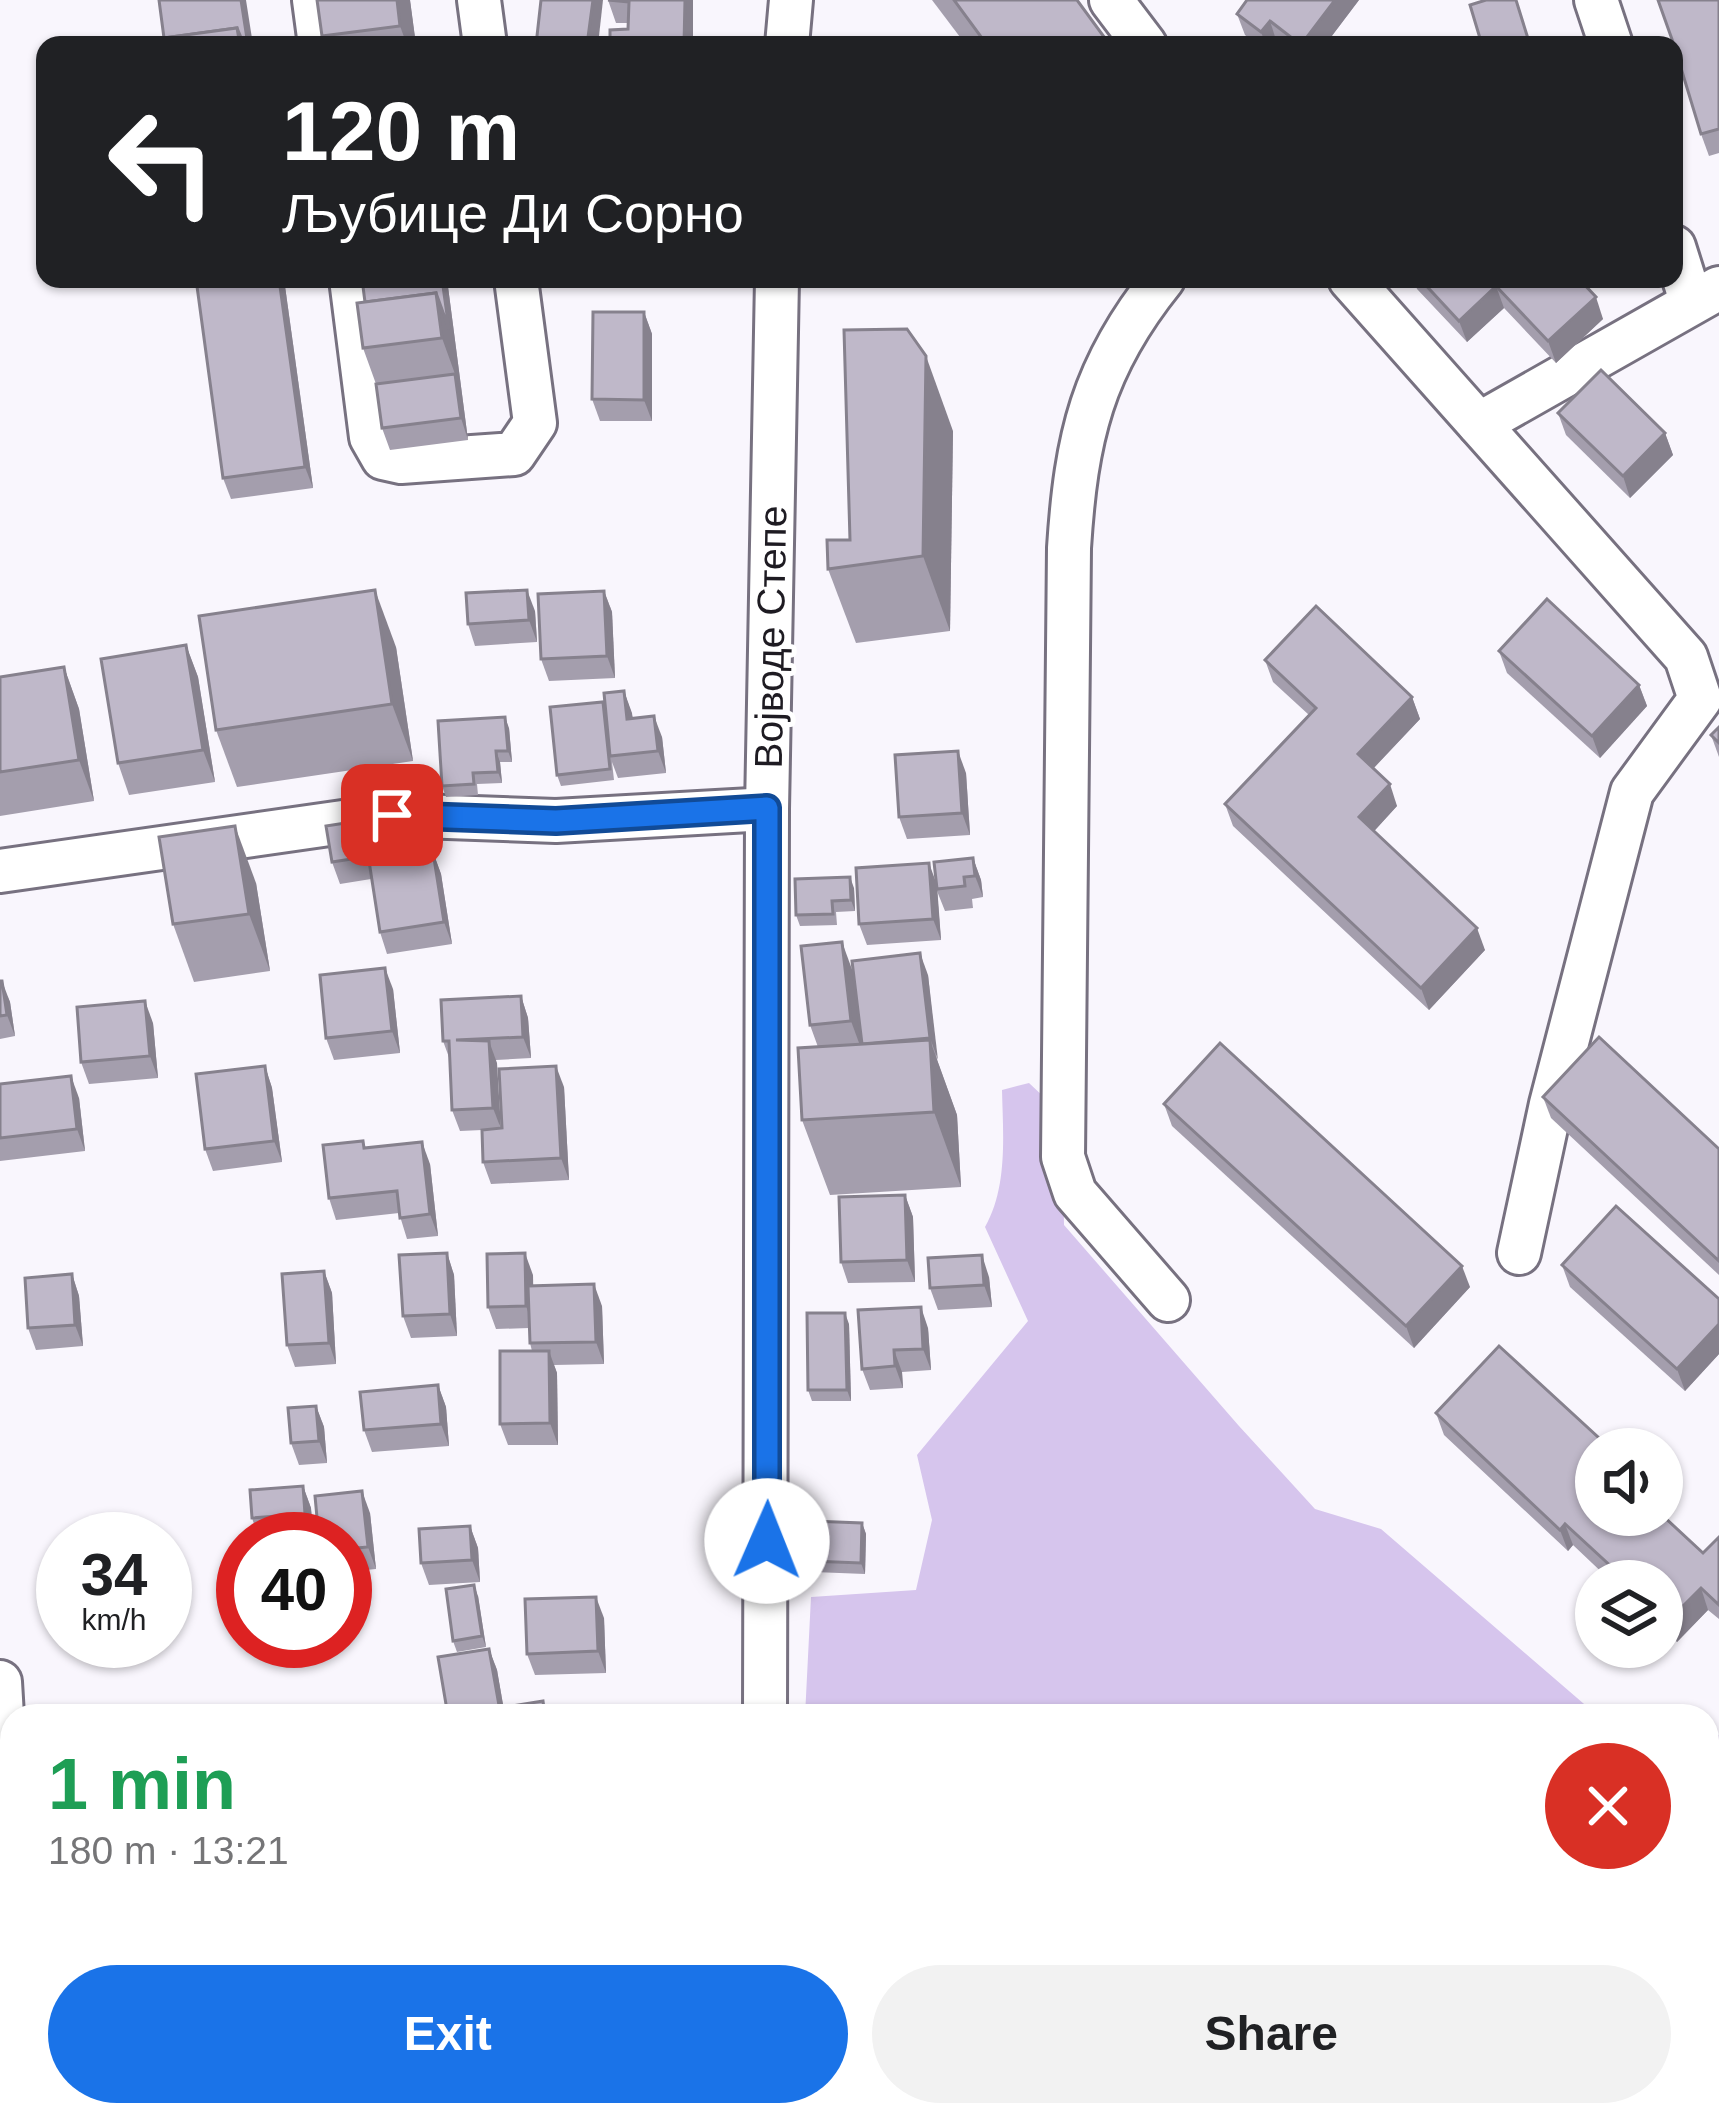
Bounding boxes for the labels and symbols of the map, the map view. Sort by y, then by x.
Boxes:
street label: Војводе Степе [747,505,794,769]
pin [341,764,443,866]
position arrow [704,1478,830,1604]
speed limit sign: 40 [216,1512,372,1668]

